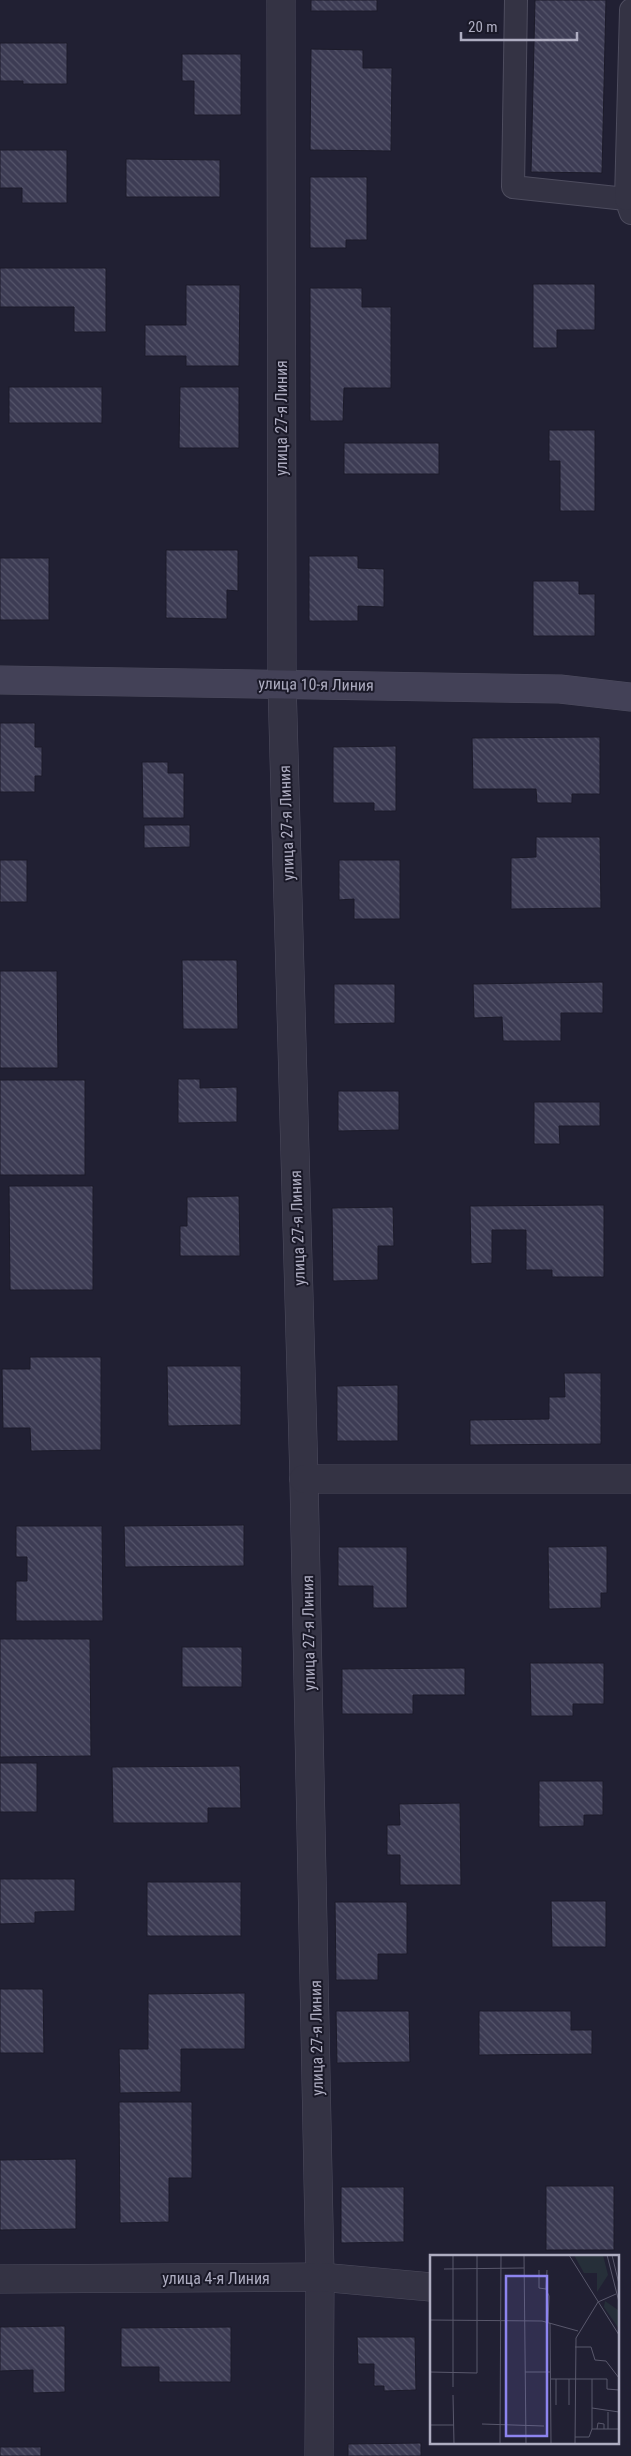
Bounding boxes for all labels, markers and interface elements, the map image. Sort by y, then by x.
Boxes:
scale bar [461,10,577,42]
text: 20 m [468,18,498,36]
street label: улица 27-я Линия [272,360,291,476]
street label: улица 10-я Линия [258,674,374,695]
street label: улица 27-я Линия [275,765,298,881]
street label: улица 27-я Линия [286,1170,309,1286]
street label: улица 27-я Линия [298,1575,319,1691]
street label: улица 27-я Линия [306,1980,327,2096]
inset map [430,2255,618,2444]
street label: улица 4-я Линия [162,2269,270,2288]

